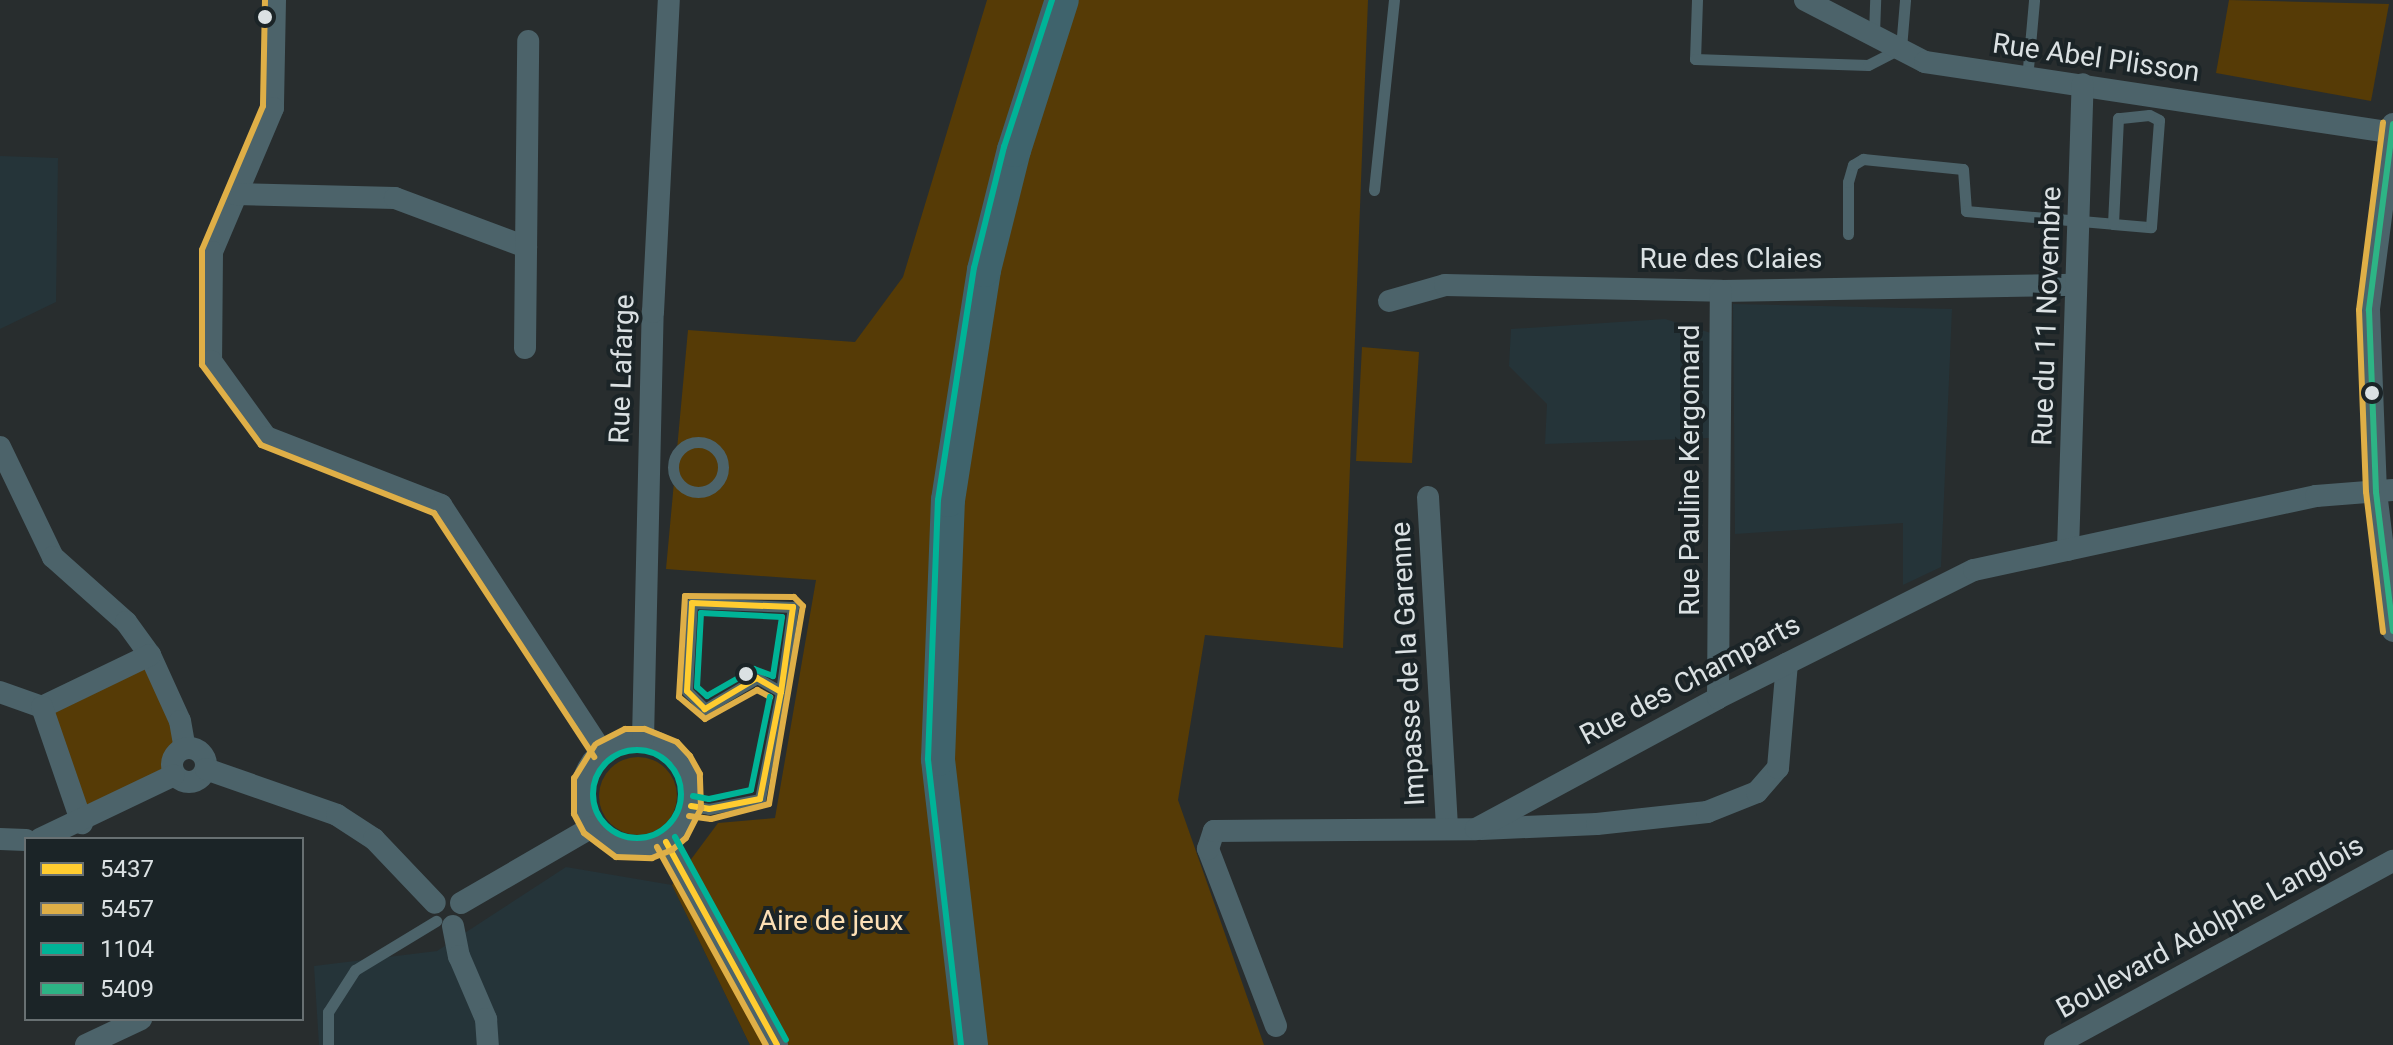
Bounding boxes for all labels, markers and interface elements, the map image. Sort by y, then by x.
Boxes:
unlabelled marker [257,9,273,25]
street label: Rue Abel Plisson [1990,27,2202,89]
street label: Rue du 11 Novembre [2026,186,2068,446]
street label: Rue des Claies [1640,242,1822,276]
street label: Rue Lafarge [603,294,641,444]
street label: Rue Pauline Kergomard [1673,324,1707,616]
unlabelled marker [2364,385,2380,401]
street label: Impasse de la Garenne [1384,521,1432,807]
street label: Rue des Champarts [1574,608,1806,752]
unlabelled marker [738,666,754,682]
street label: Boulevard Adolphe Langlois [2050,828,2370,1026]
legend [24,837,304,1021]
text: 5437 [100,855,154,883]
text: 5457 [100,895,154,923]
park label: Aire de jeux [759,904,903,938]
text: 1104 [100,935,154,963]
text: 5409 [100,975,154,1003]

